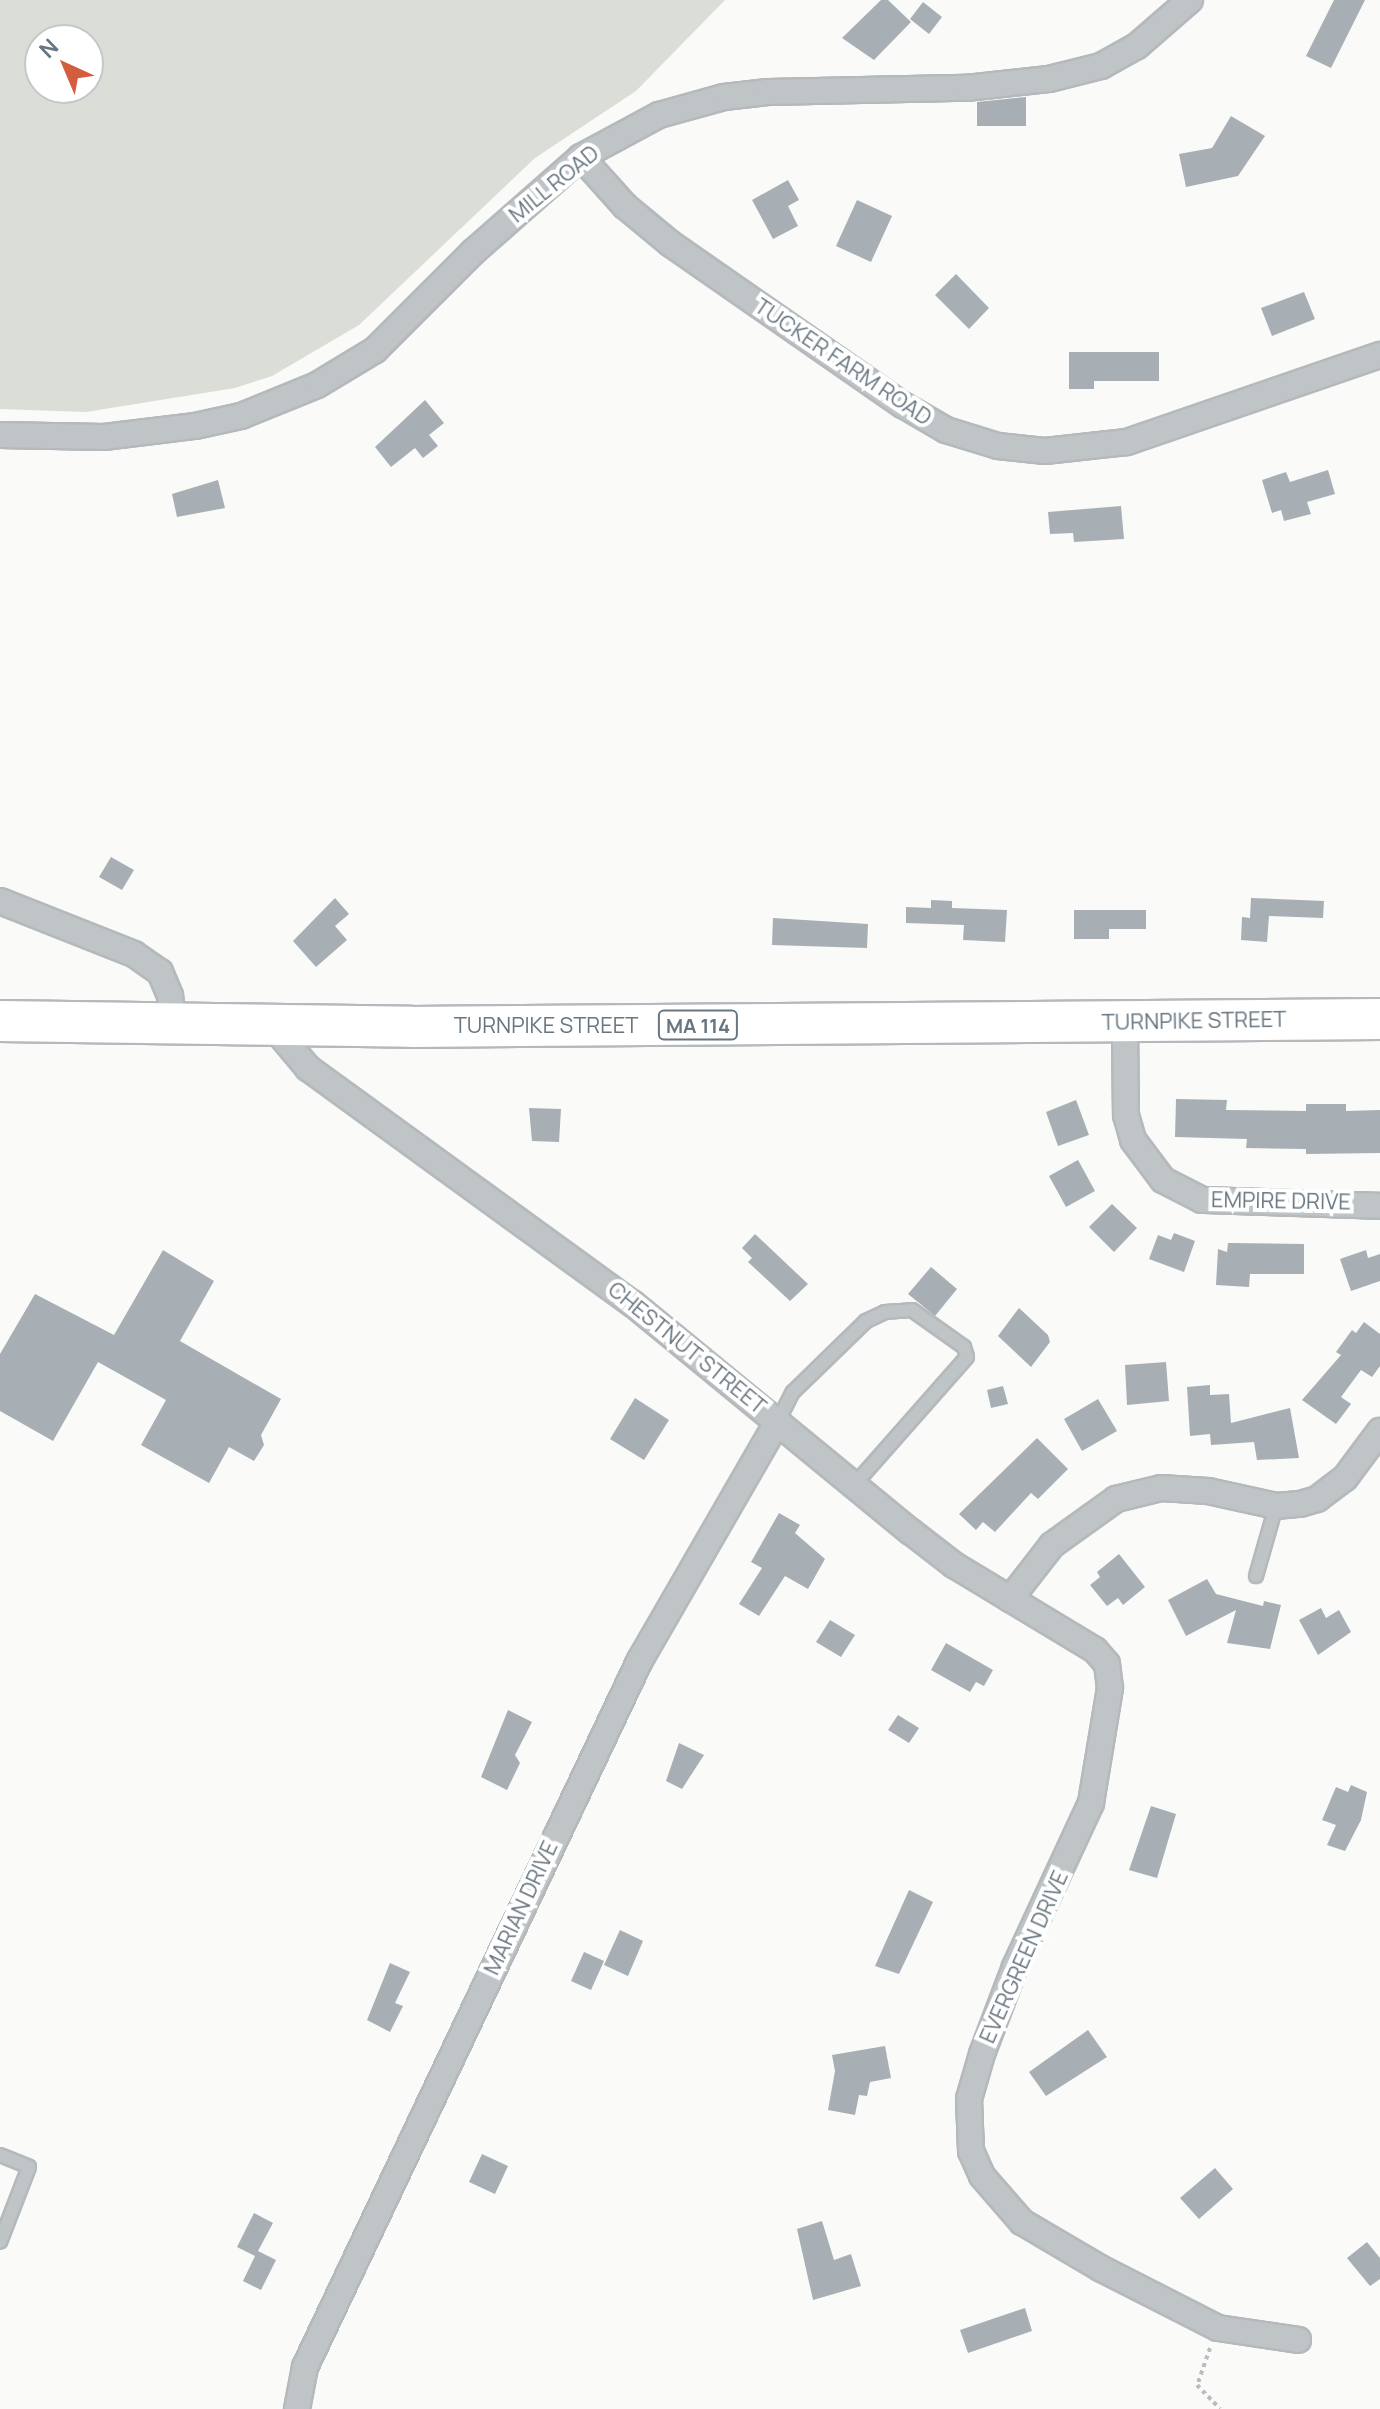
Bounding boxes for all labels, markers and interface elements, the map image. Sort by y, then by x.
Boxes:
north arrow [24,24,104,104]
text: N [33,32,65,64]
street label: MILL ROAD [504,140,604,228]
street label: TUCKER FARM ROAD [749,293,937,431]
street label: TURNPIKE STREET [1101,1006,1287,1036]
road number: MA 114 [656,1009,740,1041]
street label: TURNPIKE STREET [454,1013,638,1039]
street label: EMPIRE DRIVE [1211,1187,1351,1215]
street label: CHESTNUT STREET [602,1276,772,1420]
street label: MARIAN DRIVE [479,1837,563,1979]
street label: EVERGREEN DRIVE [974,1867,1074,2047]

